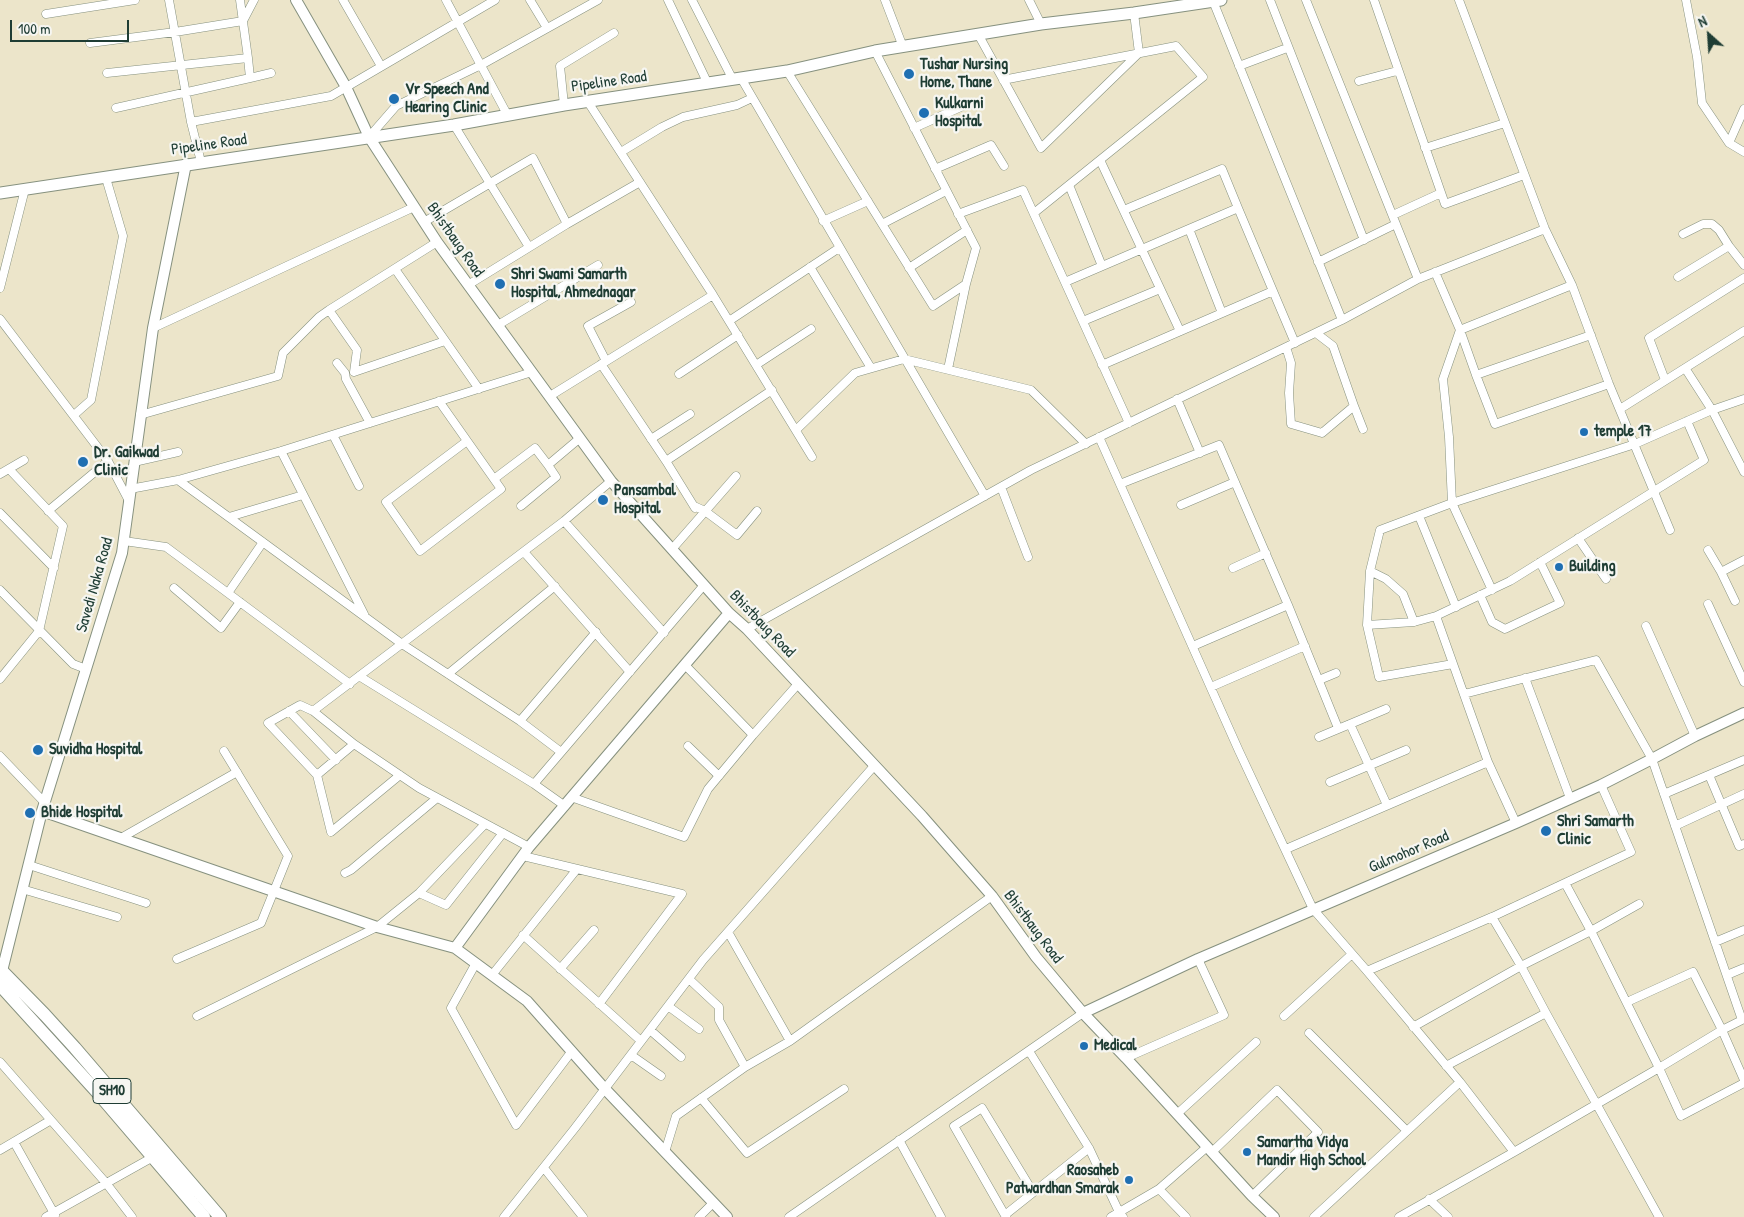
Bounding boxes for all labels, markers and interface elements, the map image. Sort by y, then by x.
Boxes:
scale bar [12,10,131,42]
north arrow [1684,10,1734,60]
text: N [1695,11,1710,31]
text: 100 m [18,18,51,39]
place label: Tushar Nursing Home, Thane [920,55,1008,93]
street label: Pipeline Road [570,67,648,97]
marker: Tushar Nursing Home, Thane [902,67,916,81]
place label: Vr Speech And Hearing Clinic [405,80,489,118]
marker: Vr Speech And Hearing Clinic [387,92,401,106]
place label: Kulkarni Hospital [935,94,984,132]
marker: Kulkarni Hospital [917,106,931,120]
street label: Pipeline Road [170,130,248,160]
street label: Bhistbaug Road [422,199,488,281]
place label: Shri Swami Samarth Hospital, Ahmednagar [511,265,636,303]
marker: Shri Swami Samarth Hospital, Ahmednagar [493,277,507,291]
place label: temple 17 [1594,422,1652,442]
marker: temple 17 [1578,426,1590,438]
place label: Dr. Gaikwad Clinic [94,443,159,481]
marker: Dr. Gaikwad Clinic [76,455,90,469]
place label: Pansambal Hospital [614,481,676,519]
marker: Pansambal Hospital [596,493,610,507]
street label: Savedi Naka Road [72,535,118,635]
place label: Building [1569,557,1616,577]
marker: Building [1553,561,1565,573]
street label: Bhistbaug Road [725,586,799,662]
place label: Suvidha Hospital [49,740,142,760]
marker: Suvidha Hospital [31,743,45,757]
place label: Bhide Hospital [41,803,122,823]
marker: Bhide Hospital [23,806,37,820]
place label: Shri Samarth Clinic [1557,812,1634,850]
marker: Shri Samarth Clinic [1539,824,1553,838]
street label: Gulmohor Road [1366,827,1452,877]
street label: Bhistbaug Road [999,887,1067,967]
place label: Medical [1094,1036,1136,1056]
marker: Medical [1078,1040,1090,1052]
road number: SH10 [93,1078,131,1104]
place label: Samartha Vidya Mandir High School [1257,1133,1366,1171]
marker: Samartha Vidya Mandir High School [1241,1146,1253,1158]
place label: Raosaheb Patwardhan Smarak [1006,1161,1119,1199]
marker: Raosaheb Patwardhan Smarak [1123,1174,1135,1186]

